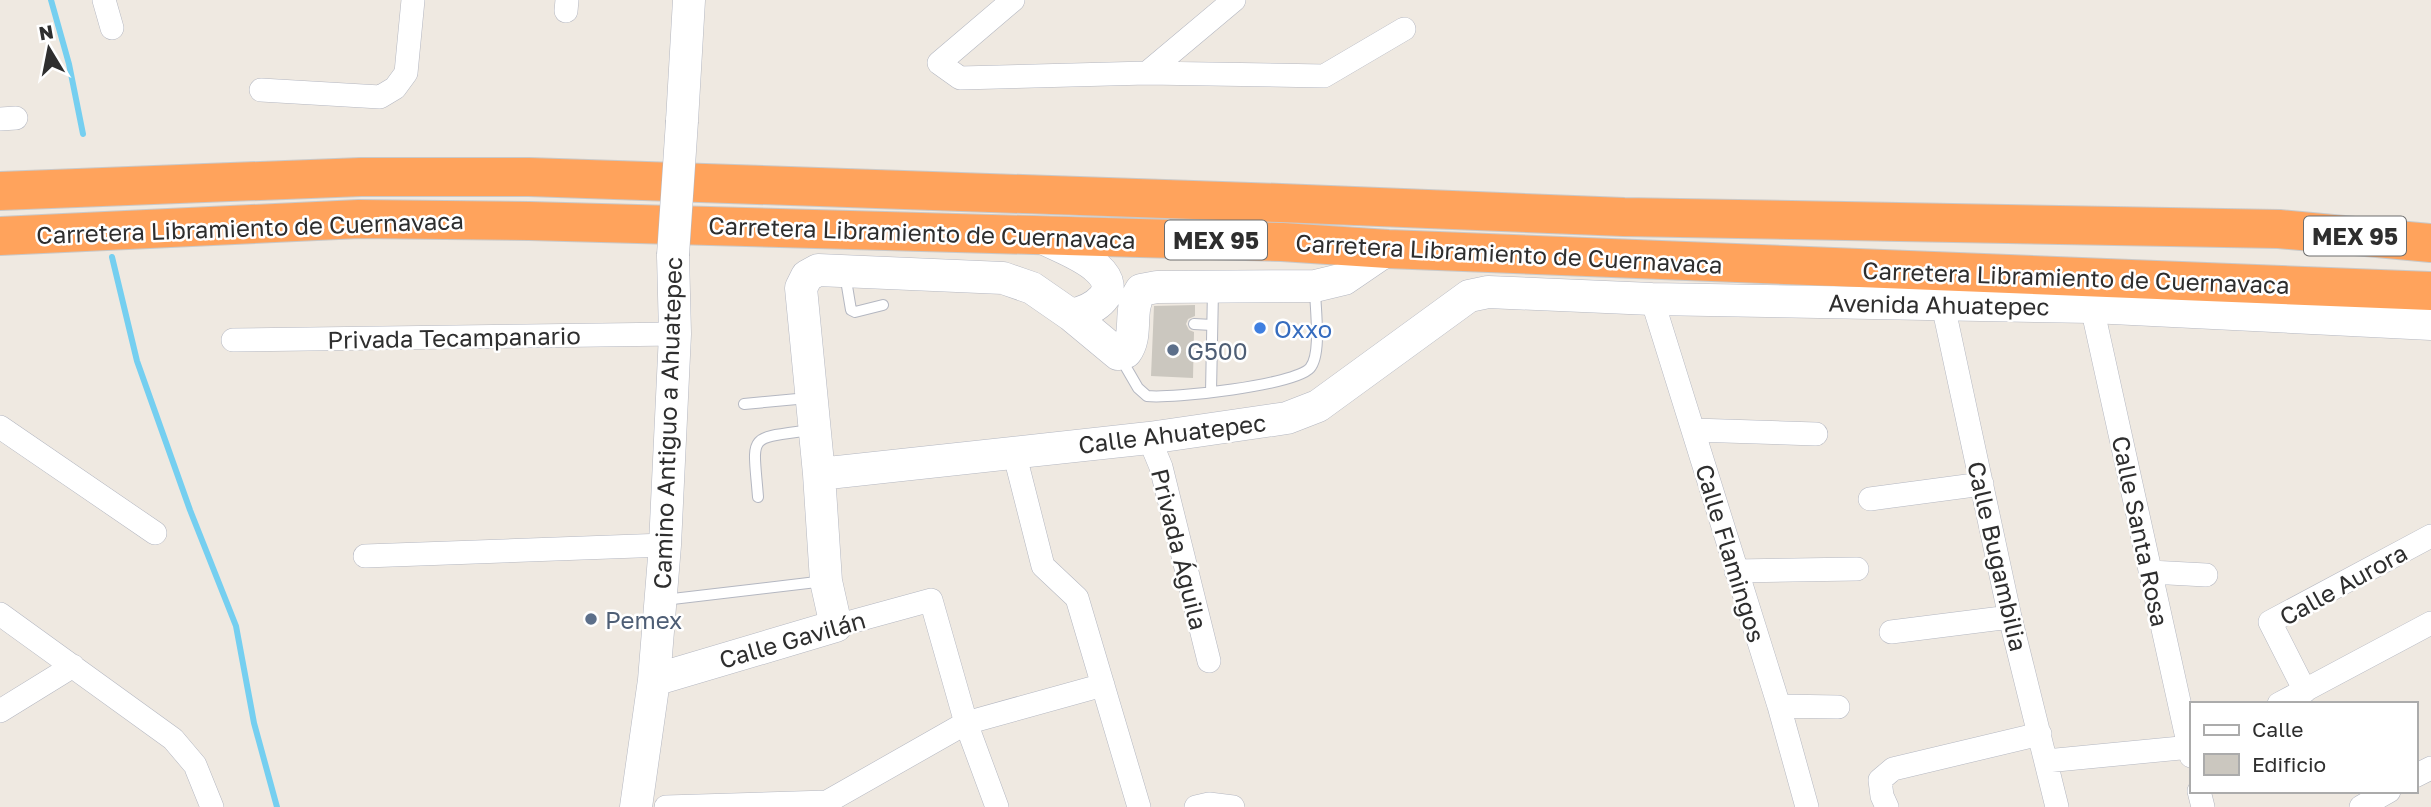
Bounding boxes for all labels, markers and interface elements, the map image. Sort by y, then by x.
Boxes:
north arrow [14,14,84,84]
text: N [37,19,55,44]
street label: Carretera Libramiento de Cuernavaca [36,205,464,249]
street label: Carretera Libramiento de Cuernavaca [708,210,1136,254]
road number: MEX 95 [2304,216,2406,256]
road number: MEX 95 [1165,220,1267,260]
street label: Carretera Libramiento de Cuernavaca [1295,227,1723,279]
street label: Carretera Libramiento de Cuernavaca [1862,255,2290,299]
street label: Camino Antiguo a Ahuatepec [647,256,687,590]
street label: Avenida Ahuatepec [1828,288,2050,320]
place label: Oxxo [1274,314,1332,343]
street label: Privada Tecampanario [327,320,581,354]
marker: Oxxo [1252,320,1268,336]
place label: G500 [1187,336,1248,365]
marker: G500 [1165,342,1181,358]
street label: Calle Ahuatepec [1076,407,1268,459]
street label: Calle Santa Rosa [2107,433,2175,629]
street label: Calle Bugambilia [1962,458,2034,654]
street label: Calle Flamingos [1690,460,1772,646]
street label: Privada Águila [1146,465,1214,633]
street label: Calle Aurora [2274,537,2412,631]
street label: Calle Gavilán [716,604,868,674]
place label: Pemex [605,605,682,634]
marker: Pemex [583,611,599,627]
legend [2190,702,2417,793]
text: Calle [2252,716,2304,742]
text: Edificio [2252,751,2326,777]

